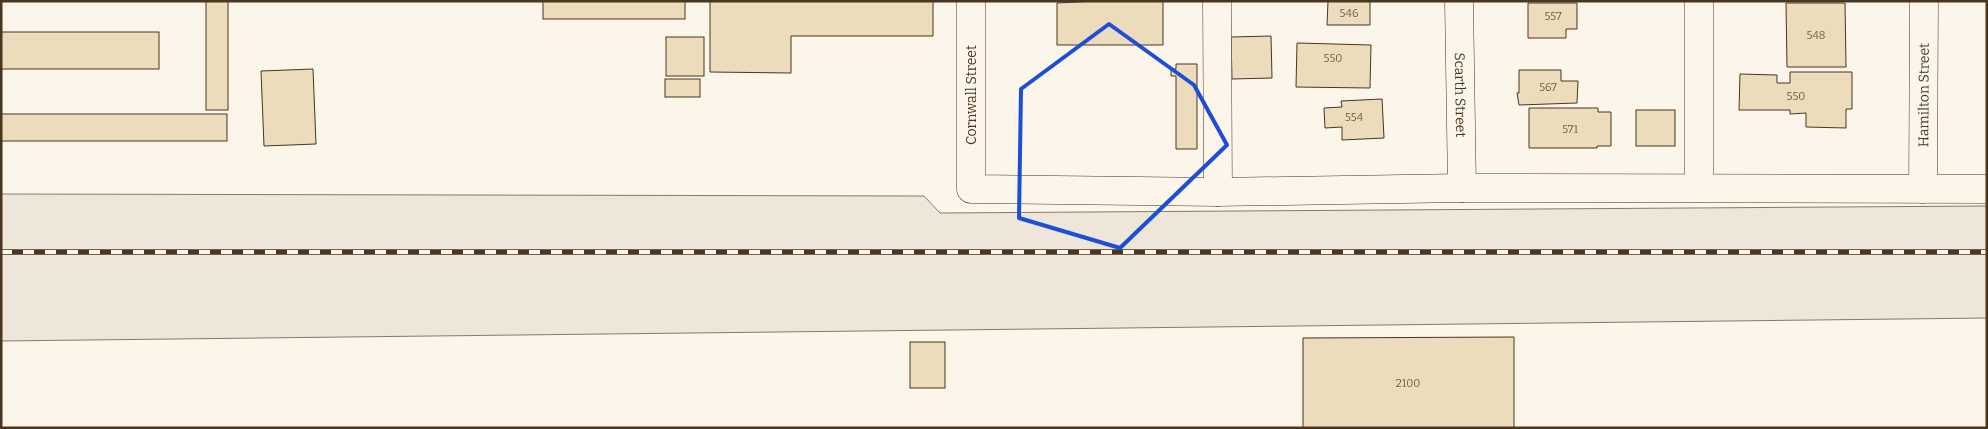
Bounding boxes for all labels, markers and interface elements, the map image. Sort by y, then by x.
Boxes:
house number: 546 [1340,7,1358,20]
house number: 557 [1544,10,1562,23]
house number: 548 [1807,29,1825,42]
street label: Hamilton Street [1915,43,1933,147]
street label: Cornwall Street [963,45,980,145]
house number: 550 [1324,52,1342,65]
street label: Scarth Street [1451,52,1469,138]
house number: 567 [1539,81,1557,94]
house number: 550 [1787,90,1805,103]
house number: 554 [1345,111,1364,124]
house number: 571 [1562,123,1578,136]
house number: 2100 [1396,377,1420,390]

